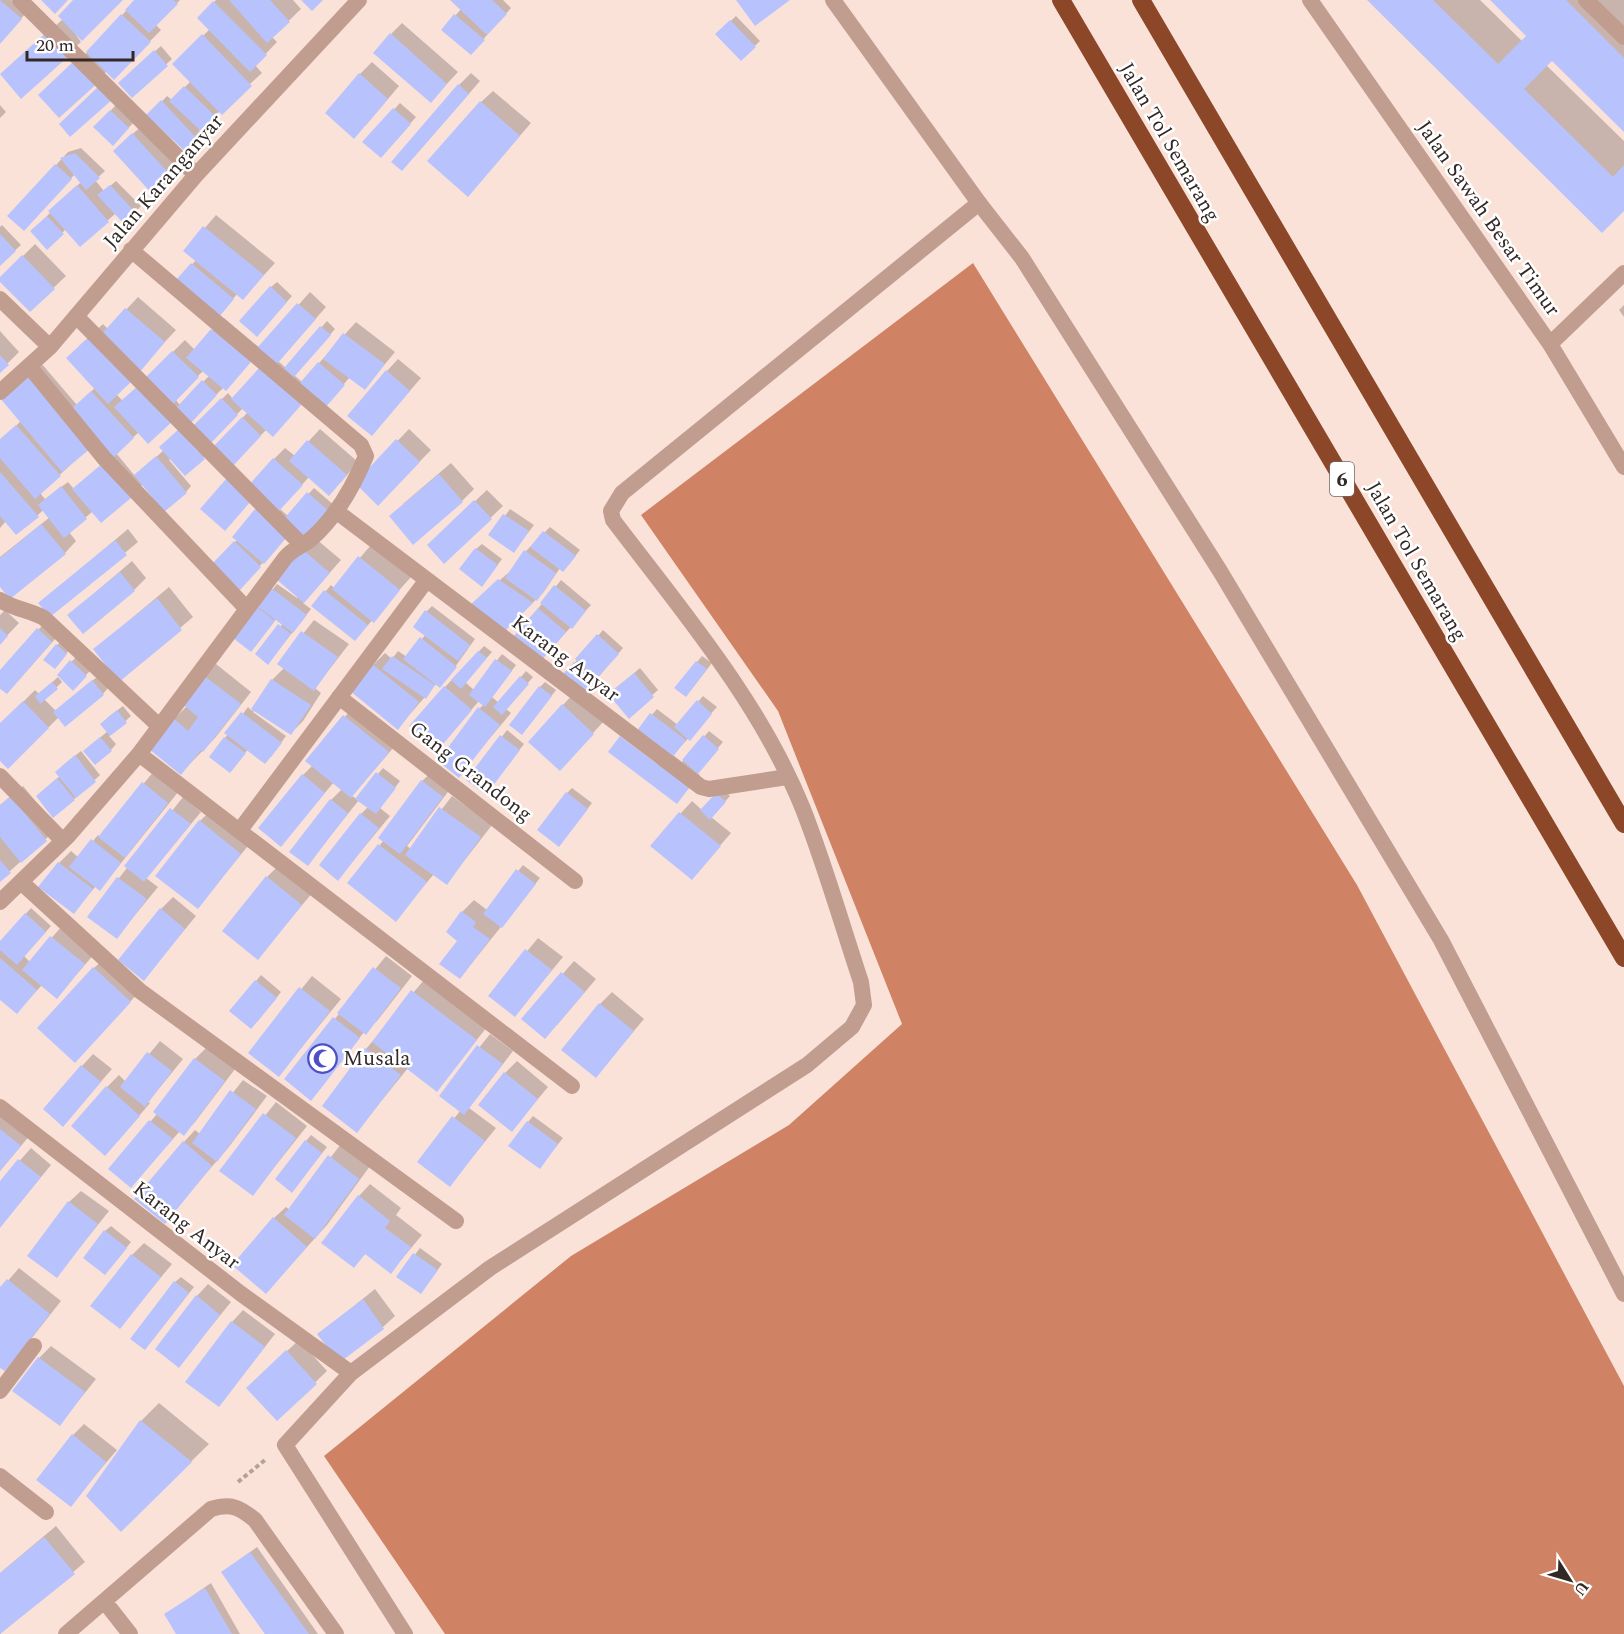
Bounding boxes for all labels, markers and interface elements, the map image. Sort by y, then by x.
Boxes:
scale bar [27,24,134,62]
text: 20 m [36,32,74,59]
street label: Jalan Tol Semarang [1110,57,1228,228]
street label: Jalan Karanganyar [96,107,232,256]
street label: Jalan Sawah Besar Timur [1408,114,1568,323]
road number: 6 [1330,462,1354,496]
street label: Jalan Tol Semarang [1357,476,1475,647]
street label: Karang Anyar [504,607,627,710]
street label: Gang Grandong [402,713,539,830]
mosque icon: Musala [306,1042,338,1074]
place label: Musala [343,1043,411,1075]
street label: Karang Anyar [126,1173,247,1278]
north arrow [1540,1550,1600,1610]
text: U [1568,1576,1595,1601]

